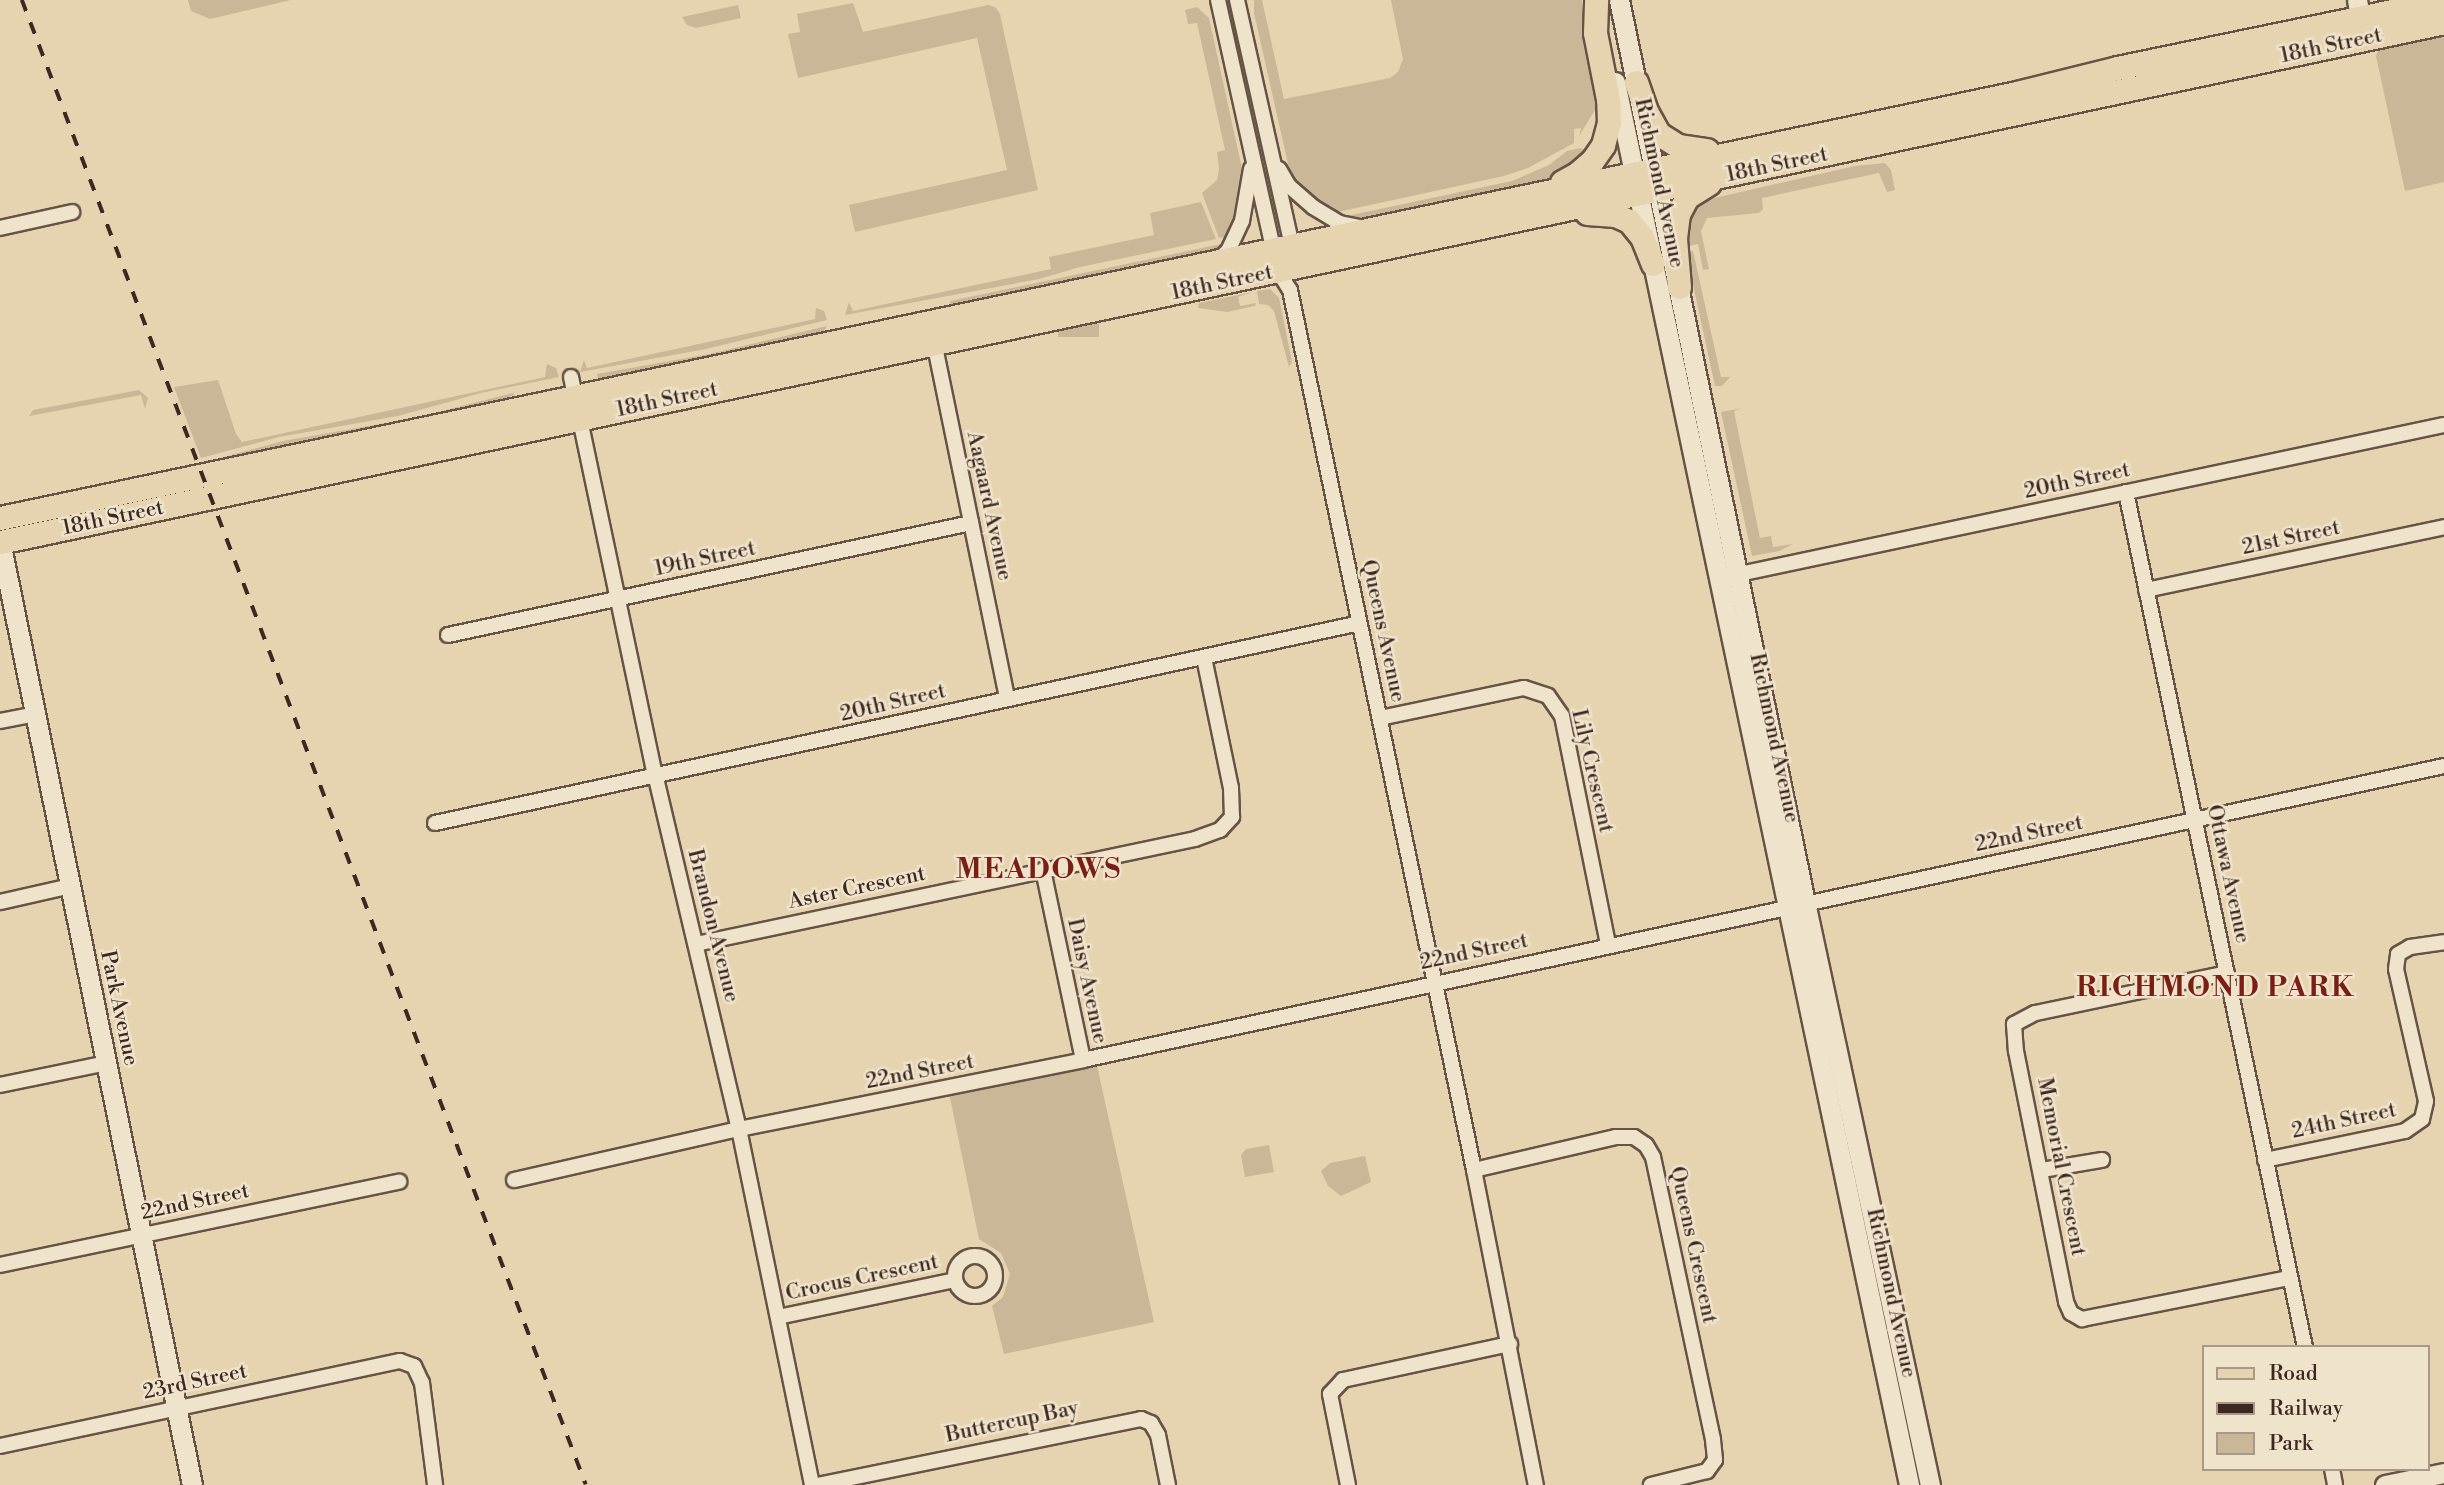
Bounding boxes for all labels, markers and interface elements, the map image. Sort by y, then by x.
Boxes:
street label: 18th Street [2278,23,2384,69]
street label: Richmond Avenue [1629,96,1689,270]
street label: 18th Street [1724,142,1830,188]
street label: 18th Street [1169,260,1275,306]
street label: 18th Street [614,377,720,423]
street label: Aagaard Avenue [961,429,1017,583]
street label: 20th Street [2022,458,2132,504]
street label: 18th Street [60,495,166,541]
street label: 21st Street [2240,515,2342,561]
street label: 19th Street [652,536,758,582]
street label: Queens Avenue [1356,558,1410,704]
street label: Richmond Avenue [1744,651,1804,825]
street label: 20th Street [838,679,948,727]
street label: Lily Crescent [1566,707,1618,835]
street label: Ottawa Avenue [2201,802,2255,946]
street label: 22nd Street [1973,810,2085,858]
street label: Brandon Avenue [682,847,744,1005]
district label: MEADOWS [957,853,1121,887]
street label: Aster Crescent [786,861,928,915]
street label: Daisy Avenue [1061,916,1113,1046]
street label: 22nd Street [1418,928,1530,976]
street label: Park Avenue [94,948,144,1068]
district label: RICHMOND PARK [2078,971,2354,1005]
street label: 22nd Street [864,1049,976,1095]
street label: Memorial Crescent [2031,1076,2091,1258]
street label: 24th Street [2289,1098,2399,1144]
street label: Queens Crescent [1664,1164,1722,1326]
street label: 22nd Street [139,1178,251,1226]
street label: Richmond Avenue [1861,1206,1921,1380]
street label: Crocus Crescent [783,1250,941,1306]
legend [2202,1345,2430,1471]
street label: 23rd Street [141,1359,249,1405]
text: Road [2269,1361,2318,1387]
street label: Buttercup Bay [943,1396,1081,1448]
text: Railway [2269,1396,2343,1422]
text: Park [2269,1431,2313,1457]

